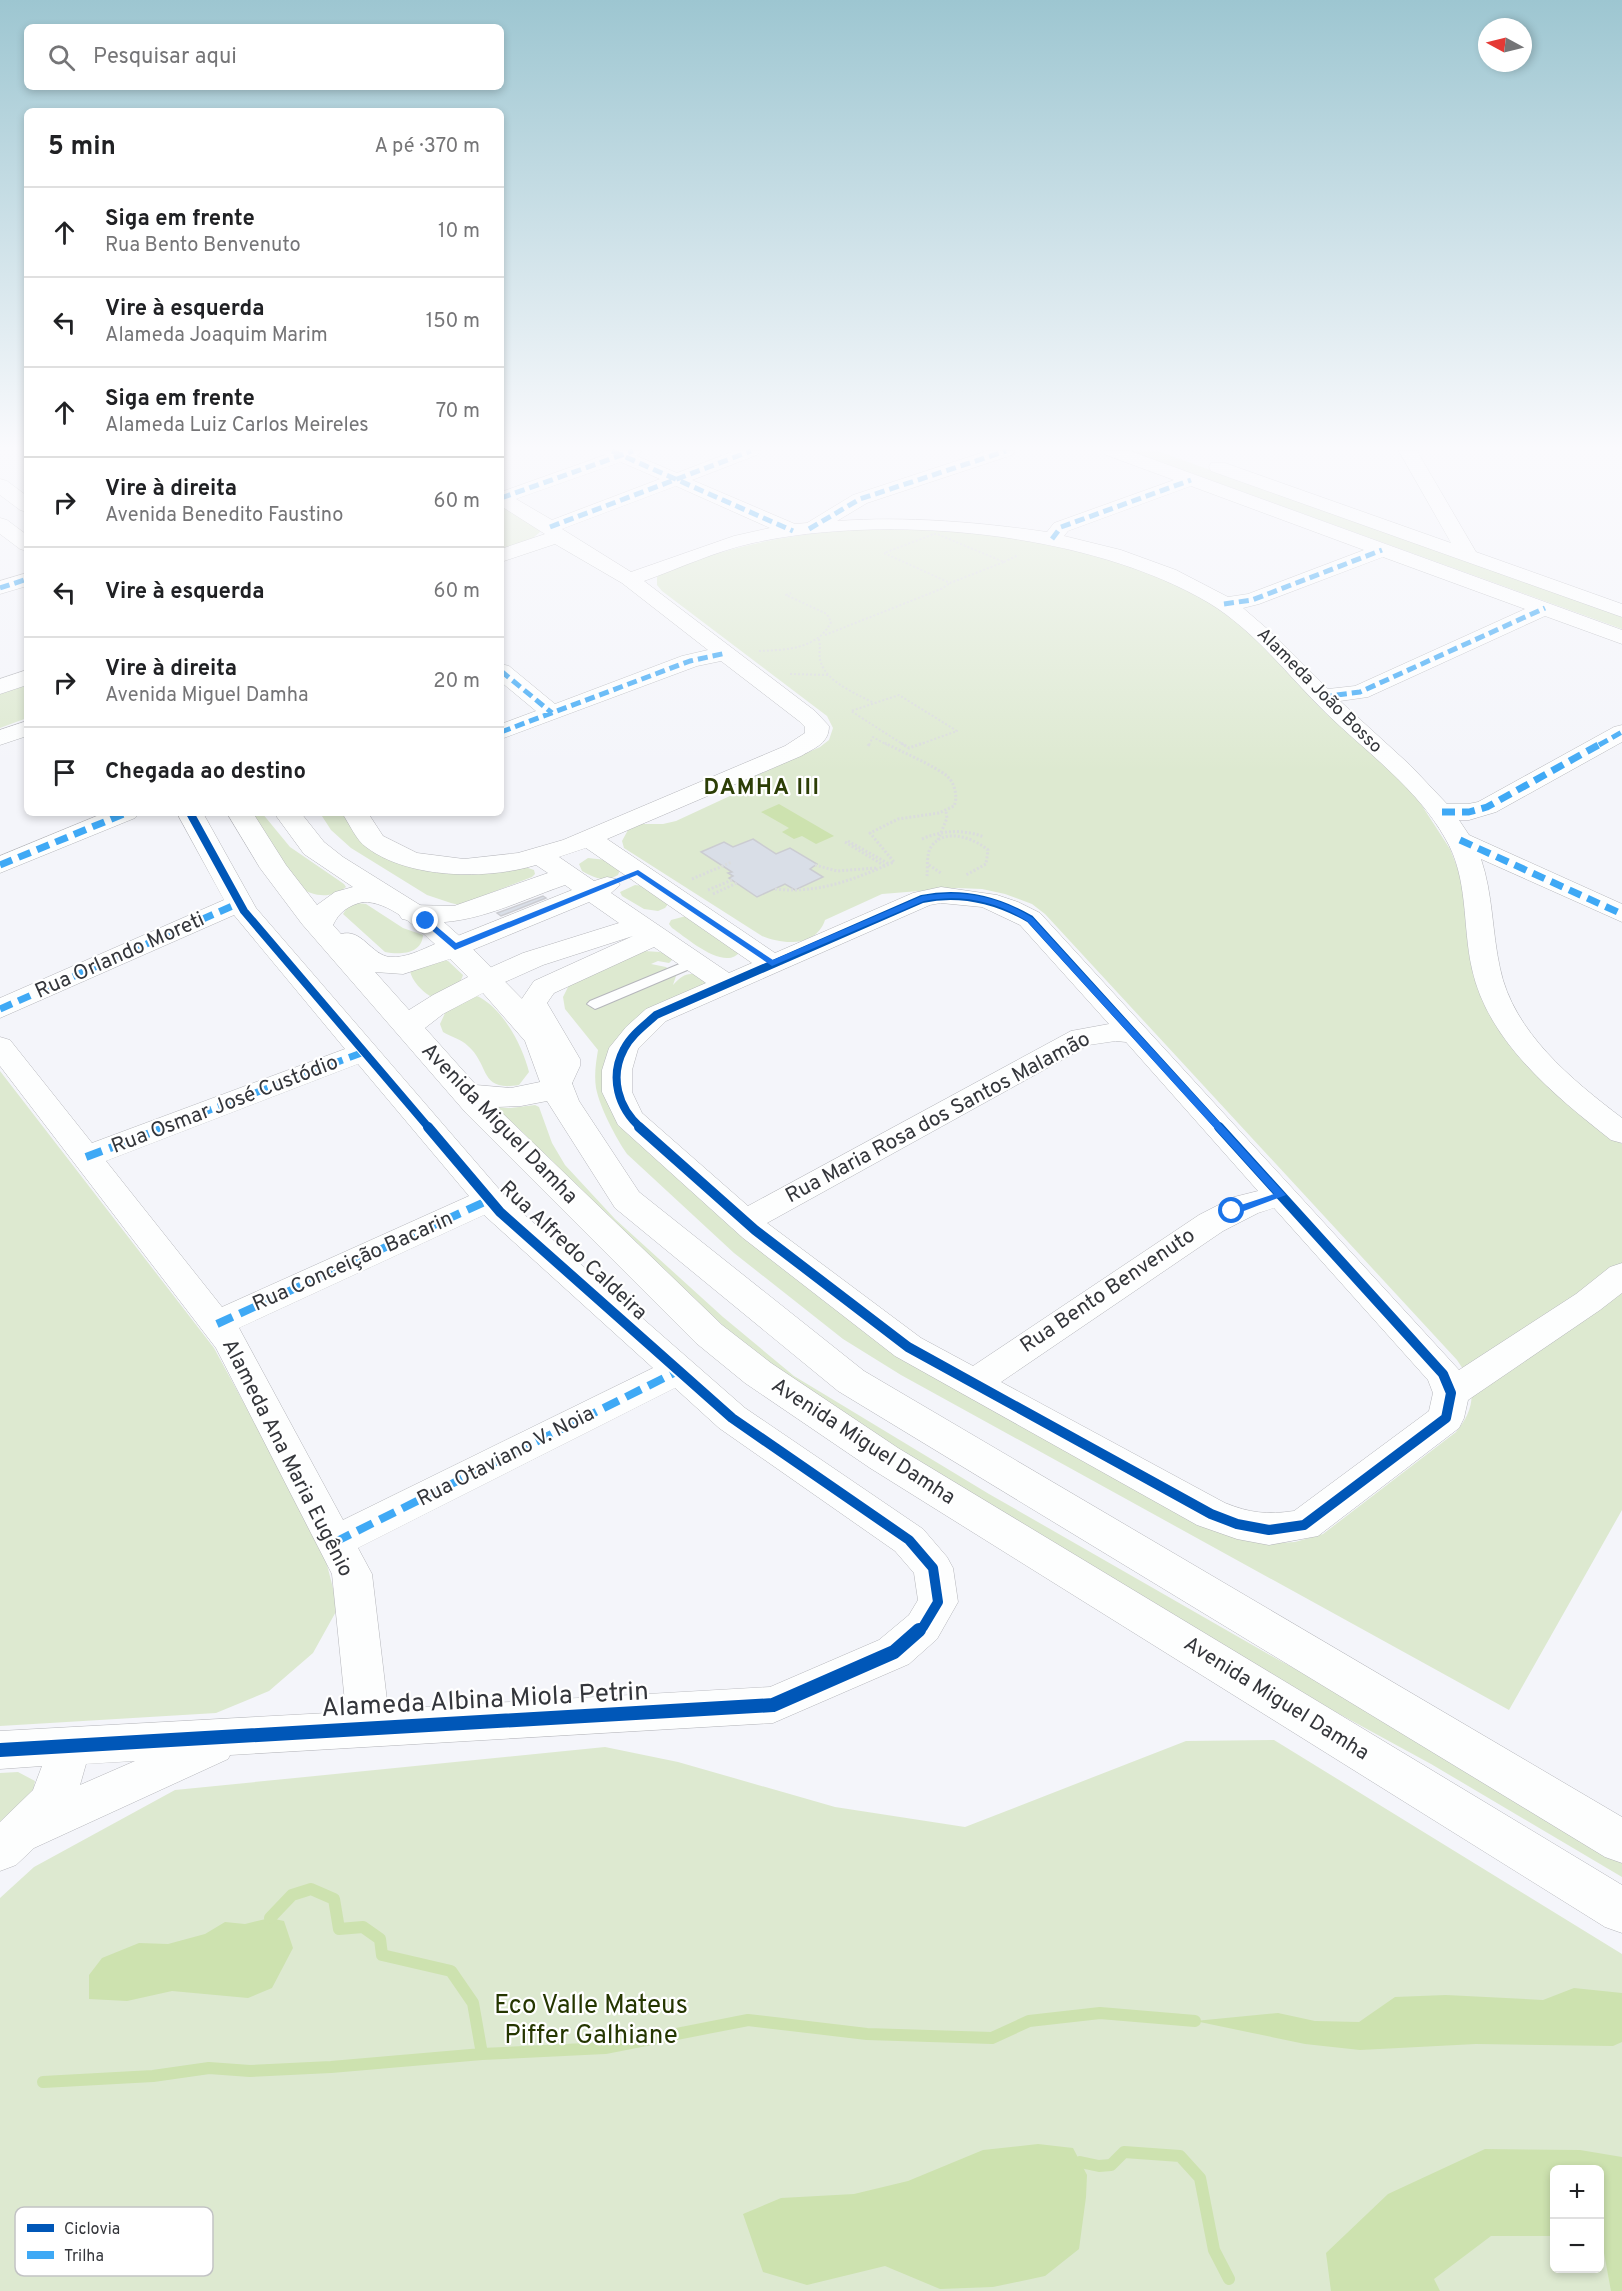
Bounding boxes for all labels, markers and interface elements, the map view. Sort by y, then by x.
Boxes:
north arrow [1478,18,1532,72]
search box [24,24,504,90]
icon: search [45,41,78,74]
text: Pesquisar aqui [93,44,237,71]
text: 5 min [48,131,116,164]
text: A pé · 370 m [375,134,480,160]
text: Siga em frente [105,206,255,233]
icon: ahead [48,216,81,249]
text: 10 m [438,219,480,245]
text: Rua Bento Benvenuto [105,233,301,259]
text: Vire à esquerda [105,296,264,323]
icon: left [48,306,81,339]
text: 150 m [426,309,480,335]
text: Alameda Joaquim Marim [105,323,328,349]
text: Siga em frente [105,386,255,413]
icon: ahead [48,396,81,429]
text: 70 m [436,399,480,425]
text: Alameda Luiz Carlos Meireles [105,413,369,439]
text: Vire à direita [105,476,237,503]
icon: right [48,486,81,519]
text: 60 m [434,489,480,515]
text: Avenida Benedito Faustino [105,503,344,529]
icon: left [48,576,81,609]
text: Vire à esquerda [105,579,264,606]
text: 60 m [434,579,480,605]
street label: Alameda João Bosso [1251,623,1387,759]
text: Vire à direita [105,656,237,683]
icon: right [48,666,81,699]
text: 20 m [433,669,480,695]
text: Avenida Miguel Damha [105,683,309,709]
icon: arrive [48,756,81,789]
text: Chegada ao destino [105,759,306,786]
district label: DAMHA III [703,775,821,802]
street label: Rua Orlando Moreti [31,907,209,1005]
route end [412,907,438,933]
street label: Rua Maria Rosa dos Santos Malamão [781,1026,1095,1210]
street label: Avenida Miguel Damha [415,1038,583,1210]
street label: Rua Osmar José Custódio [108,1049,342,1161]
street label: Rua Alfredo Caldeira [493,1175,653,1327]
route start [1218,1197,1244,1223]
street label: Rua Conceição Bacarin [249,1206,457,1318]
street label: Rua Bento Benvenuto [1015,1222,1201,1360]
street label: Alameda Ana Maria Eugênio [215,1335,359,1581]
street label: Avenida Miguel Damha [766,1372,960,1512]
street label: Rua Otaviano V. Noia [413,1401,599,1513]
street label: Avenida Miguel Damha [1178,1631,1374,1767]
street label: Alameda Albina Miola Petrin [320,1676,650,1726]
park label: Eco Valle Mateus Piffer Galhiane [494,1990,688,2053]
map controls [1550,2165,1604,2273]
button: + [1550,2165,1604,2219]
legend [15,2207,213,2276]
button: − [1550,2219,1604,2273]
text: Ciclovia [64,2220,120,2240]
text: Trilha [64,2247,104,2267]

